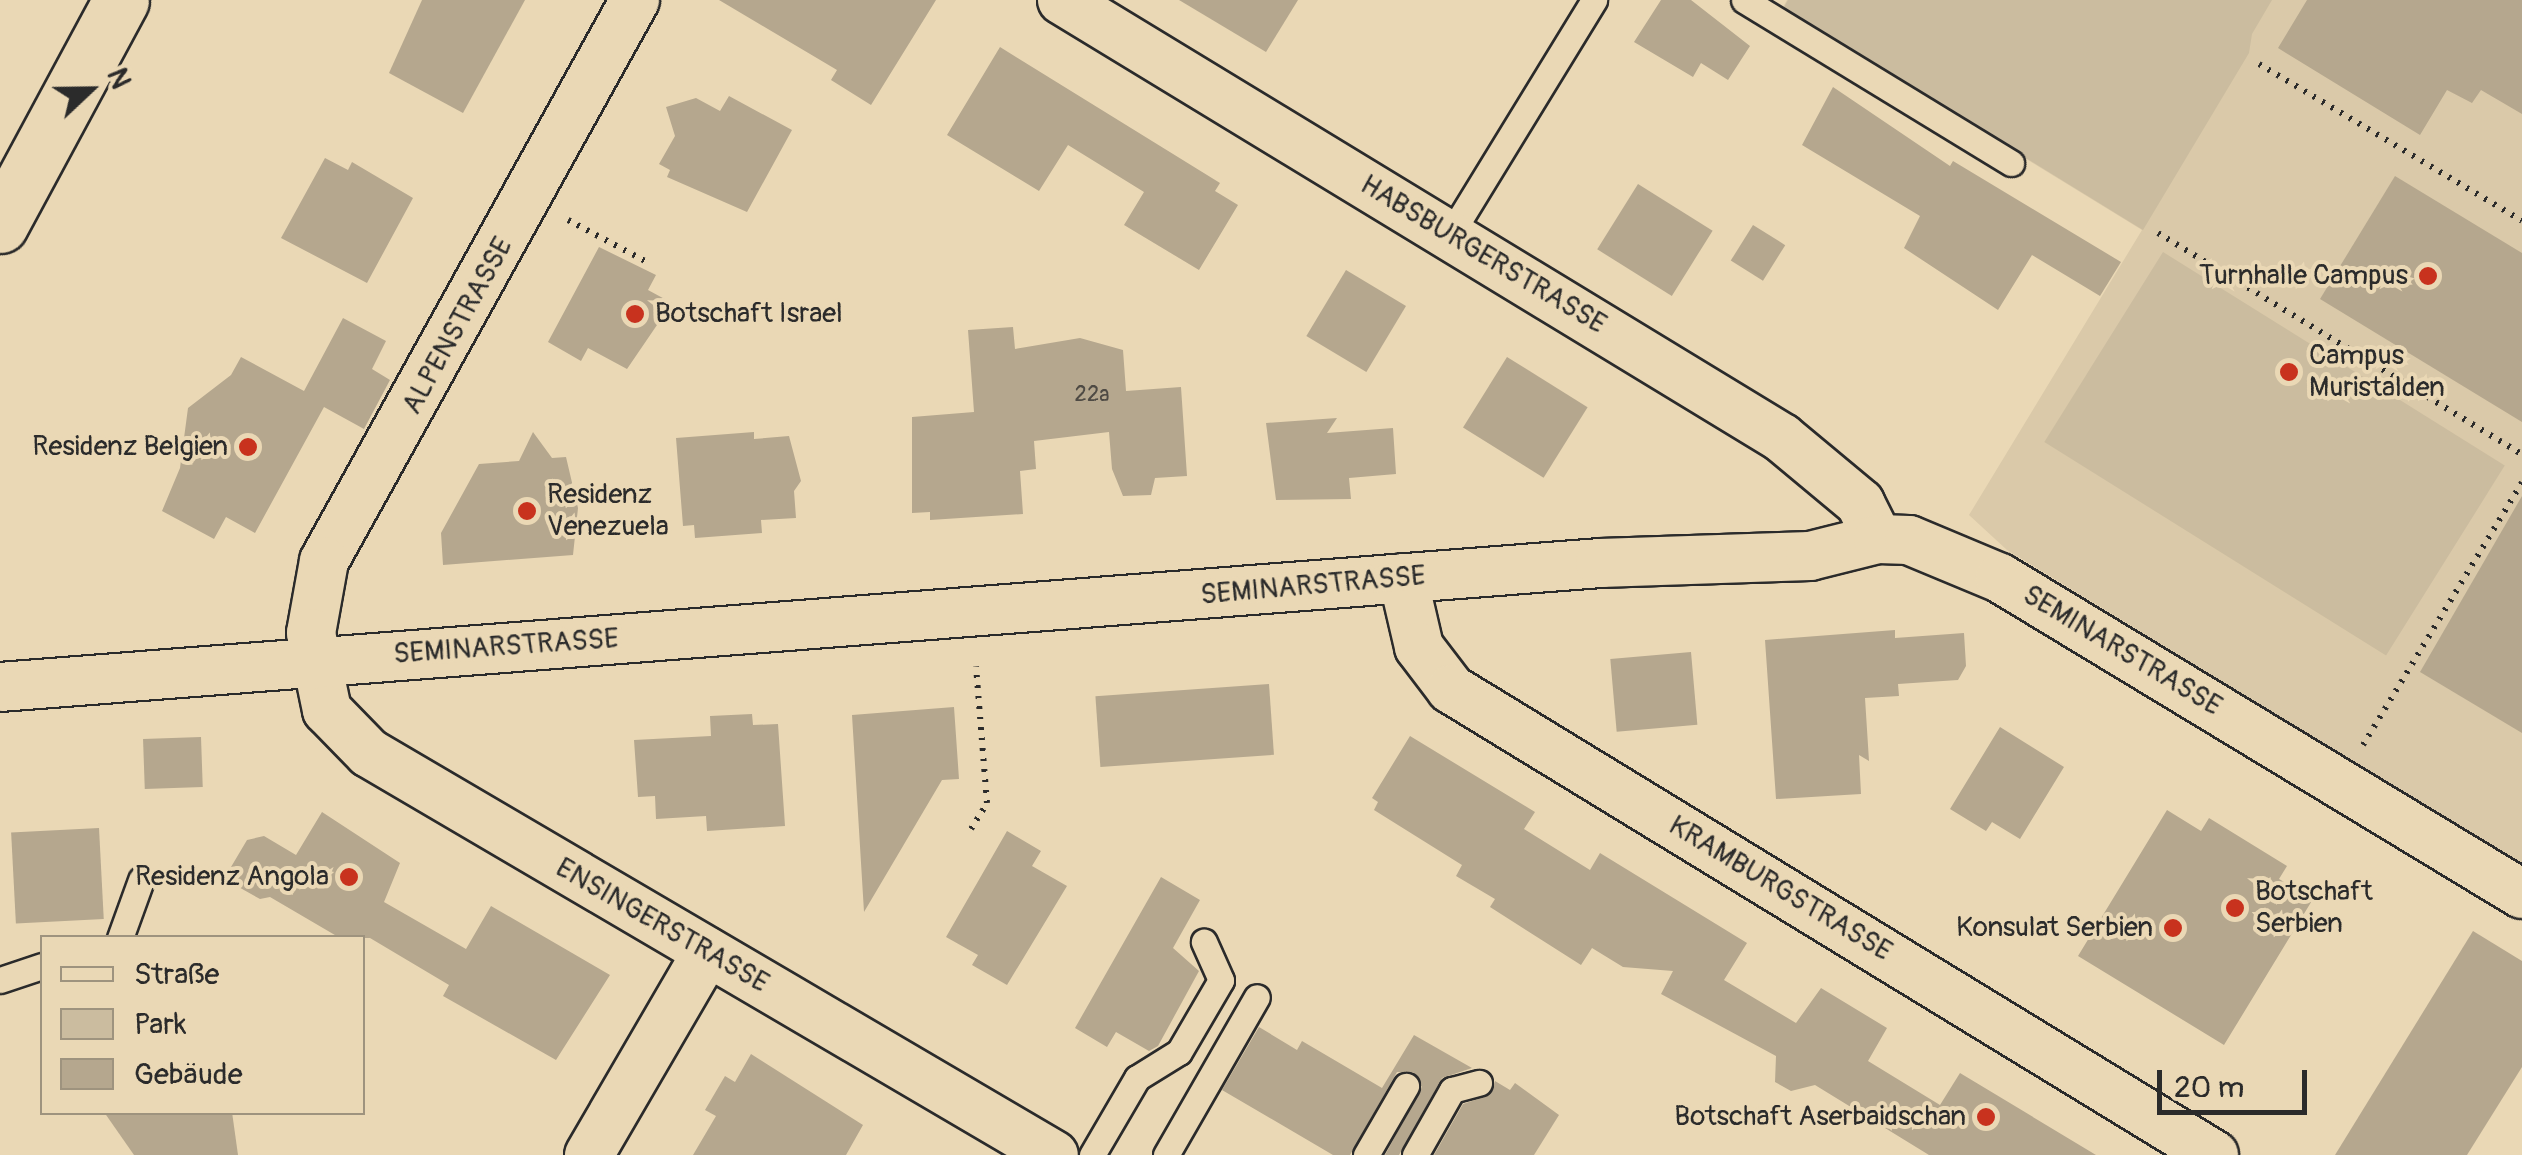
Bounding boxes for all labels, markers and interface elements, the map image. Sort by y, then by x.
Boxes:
north arrow [40,40,140,140]
text: N [99,63,138,94]
street label: HABSBURGERSTRASSE [1354,168,1612,342]
street label: ALPENSTRASSE [396,232,520,420]
place label: Turnhalle Campus [2199,259,2408,293]
marker: Turnhalle Campus [2417,265,2439,287]
place label: Botschaft Israel [655,297,843,331]
marker: Botschaft Israel [624,303,646,325]
place label: Campus Muristalden [2309,339,2445,405]
marker: Campus Muristalden [2278,361,2300,383]
house number: 22a [1075,382,1109,408]
place label: Residenz Belgien [32,430,228,464]
marker: Residenz Belgien [237,436,259,458]
place label: Residenz Venezuela [547,478,669,544]
marker: Residenz Venezuela [516,500,538,522]
street label: SEMINARSTRASSE [1199,559,1427,613]
street label: SEMINARSTRASSE [2017,578,2227,724]
street label: SEMINARSTRASSE [392,622,620,672]
street label: KRAMBURGSTRASSE [1662,809,1898,969]
street label: ENSINGERSTRASSE [550,851,774,1001]
place label: Residenz Angola [135,860,329,894]
marker: Residenz Angola [338,866,360,888]
place label: Botschaft Serbien [2255,875,2373,941]
marker: Botschaft Serbien [2224,897,2246,919]
place label: Konsulat Serbien [1956,911,2153,945]
marker: Konsulat Serbien [2162,917,2184,939]
legend [40,935,365,1115]
text: Straße [134,956,219,993]
text: Park [134,1006,187,1043]
scale bar [2162,1050,2312,1112]
text: Gebäude [134,1056,243,1093]
text: 20 m [2174,1069,2244,1106]
place label: Botschaft Aserbaidschan [1674,1100,1966,1134]
marker: Botschaft Aserbaidschan [1975,1106,1997,1128]

